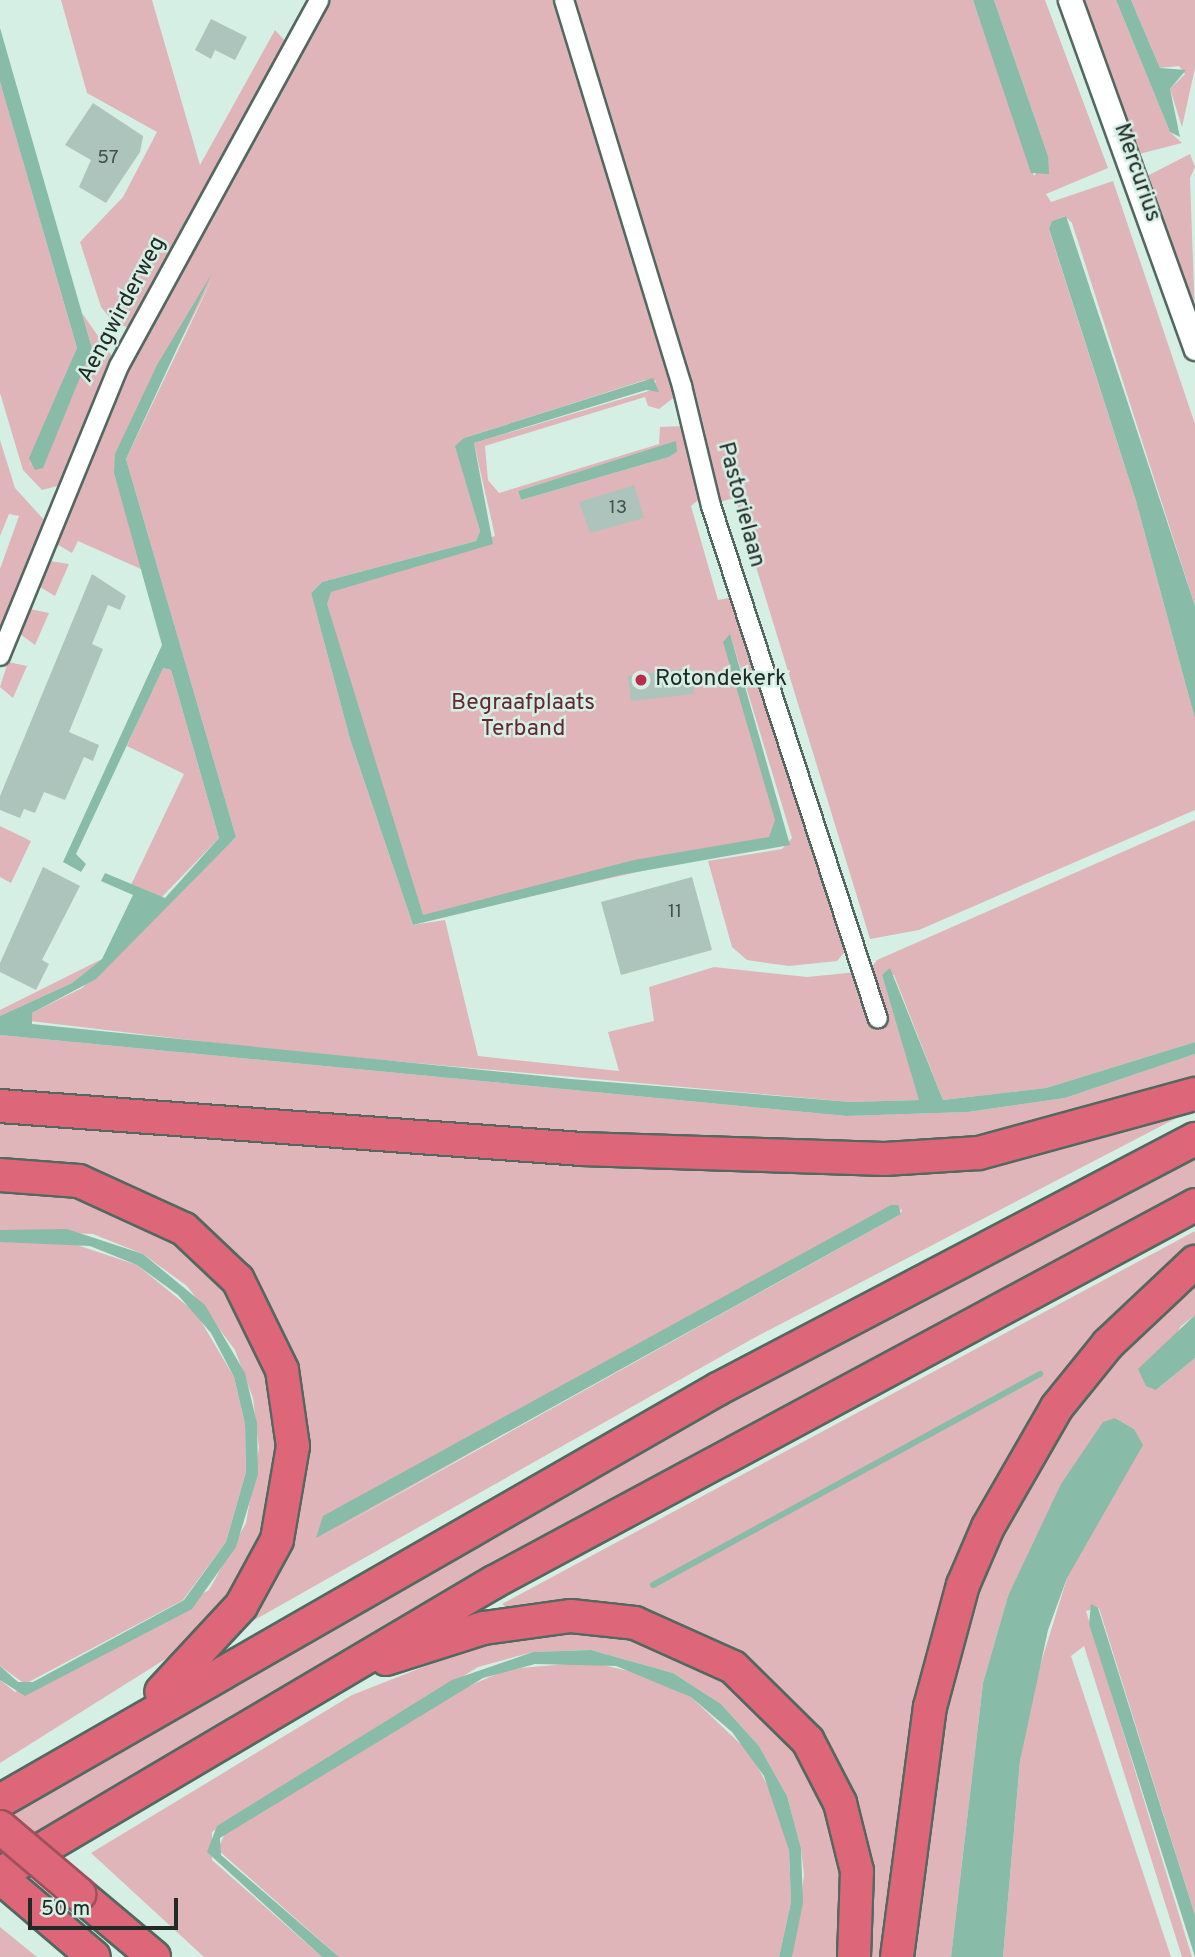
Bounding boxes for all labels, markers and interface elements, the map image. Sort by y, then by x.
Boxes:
street label: Mercurius [1106,120,1166,226]
house number: 57 [97,148,119,170]
street label: Aengwirderweg [73,232,173,388]
street label: Pastorielaan [710,439,770,571]
house number: 13 [609,498,627,520]
place label: Rotondekerk [655,666,787,694]
marker: Rotondekerk [633,672,649,688]
park label: Begraafplaats Terband [451,690,595,744]
house number: 11 [668,902,682,924]
scale bar [32,1884,182,1928]
text: 50 m [41,1896,90,1923]

